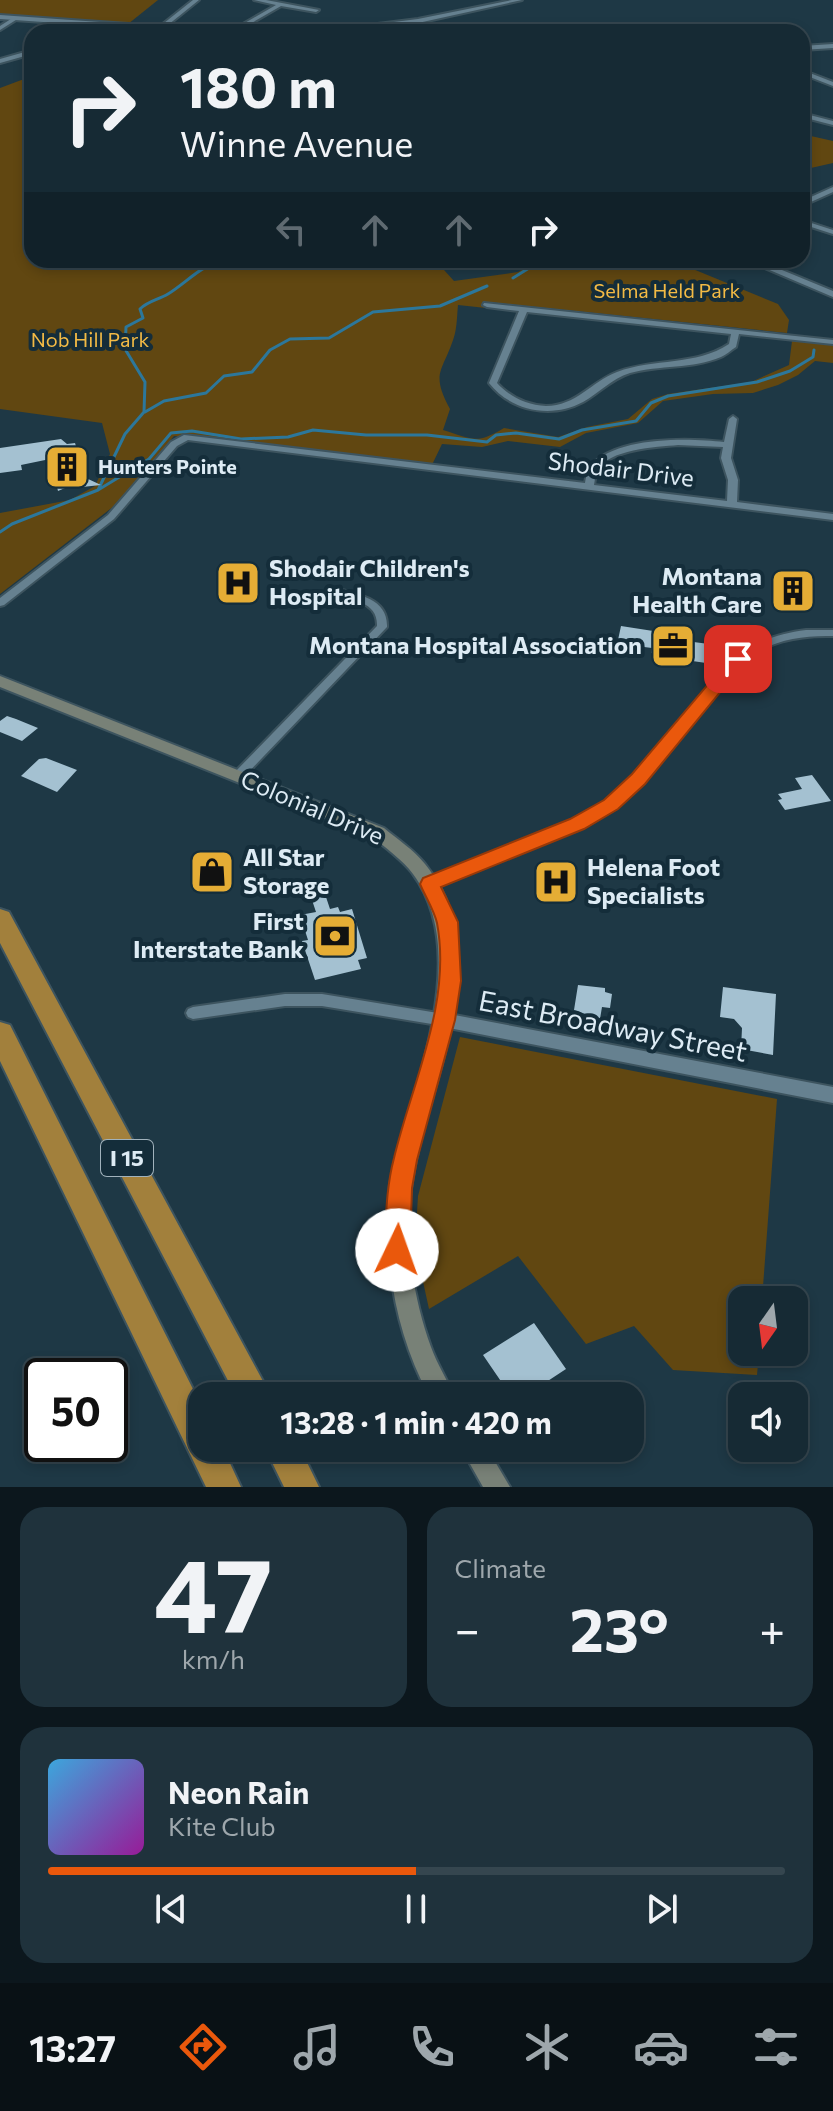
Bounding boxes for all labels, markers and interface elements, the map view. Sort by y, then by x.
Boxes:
text: 180 m [180,51,337,120]
icon: right [48,56,152,160]
text: Winne Avenue [180,120,413,164]
icon: left [269,208,313,252]
icon: ahead [353,208,397,252]
icon: ahead [437,208,481,252]
icon: right [521,208,565,252]
park label: Selma Held Park [594,278,741,302]
park label: Nob Hill Park [31,327,149,351]
building icon: Hunters Pointe [43,443,91,491]
street label: Shodair Drive [547,445,696,492]
place label: Hunters Pointe [98,454,237,478]
place label: Shodair Children's Hospital [269,553,470,610]
hospital icon: Shodair Children's Hospital [214,559,262,607]
place label: Montana Health Care [632,561,762,618]
building icon: Montana Health Care [769,567,817,615]
office icon: Montana Hospital Association [649,622,697,670]
pin [704,625,772,693]
place label: Montana Hospital Association [309,630,642,659]
icon: arrive [716,637,760,681]
street label: Colonial Drive [237,764,388,850]
place label: All Star Storage [243,842,329,899]
shop icon: All Star Storage [188,848,236,896]
place label: Helena Foot Specialists [587,852,720,909]
hospital icon: Helena Foot Specialists [532,858,580,906]
place label: First Interstate Bank [133,906,304,963]
bank icon: First Interstate Bank [311,912,359,960]
street label: East Broadway Street [476,982,750,1068]
road number: I 15 [101,1140,153,1176]
position arrow [355,1208,439,1292]
north arrow [728,1286,808,1366]
map controls [728,1286,808,1462]
speed limit sign: 50 [24,1358,128,1462]
button: sound [728,1382,808,1462]
text: 13:28 · 1 min · 420 m [280,1403,552,1440]
text: 47 [154,1527,273,1654]
text: Climate [455,1552,546,1583]
text: 23° [570,1591,669,1664]
text: − [455,1601,480,1655]
text: + [759,1601,785,1655]
text: km/h [182,1643,245,1674]
text: Neon Rain [168,1773,309,1810]
text: Kite Club [168,1810,276,1841]
icon: previous [149,1887,193,1931]
icon: pause [394,1887,438,1931]
icon: next [640,1887,684,1931]
icon: directions [175,2019,231,2075]
icon: music [289,2019,345,2075]
icon: phone [404,2019,460,2075]
icon: climate [519,2019,575,2075]
icon: car [633,2019,689,2075]
icon: filters [748,2019,804,2075]
text: 13:27 [29,2025,116,2069]

